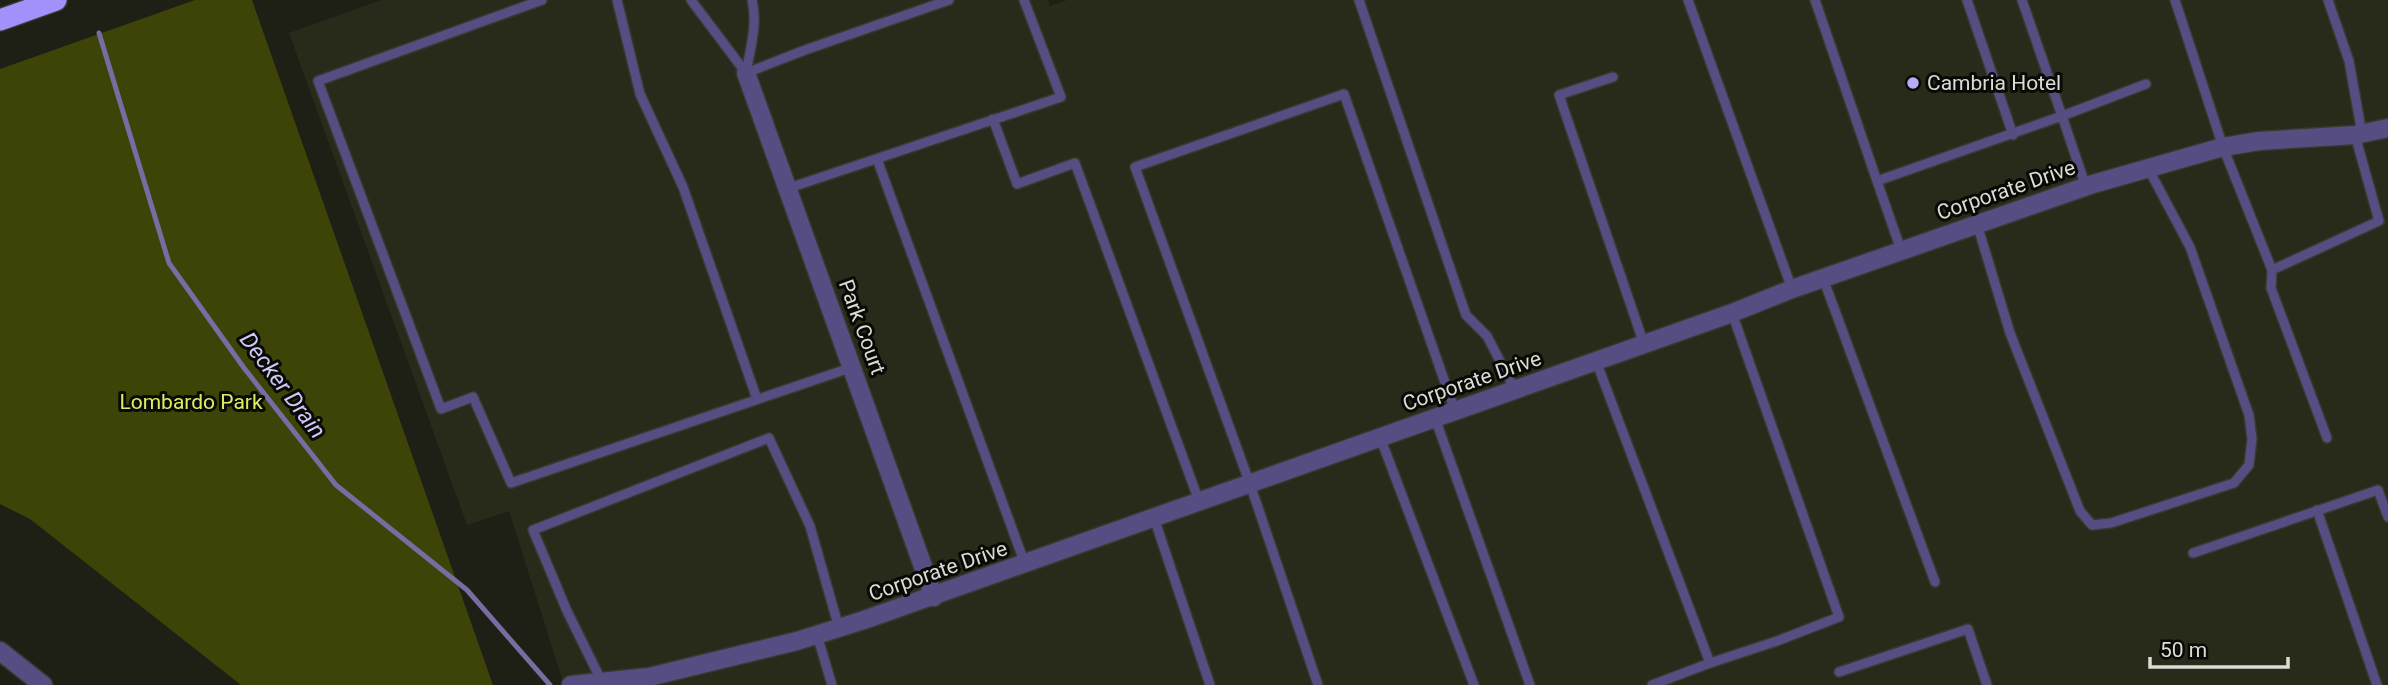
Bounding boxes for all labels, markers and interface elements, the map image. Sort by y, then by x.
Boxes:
place label: Cambria Hotel [1927,71,2061,95]
marker: Cambria Hotel [1905,75,1921,91]
street label: Corporate Drive [1934,155,2078,225]
street label: Park Court [834,276,890,378]
water label: Decker Drain [234,327,331,444]
street label: Corporate Drive [1400,346,1544,416]
park label: Lombardo Park [119,390,263,414]
street label: Corporate Drive [866,536,1010,606]
scale bar [2150,626,2288,670]
text: 50 m [2160,638,2207,662]

